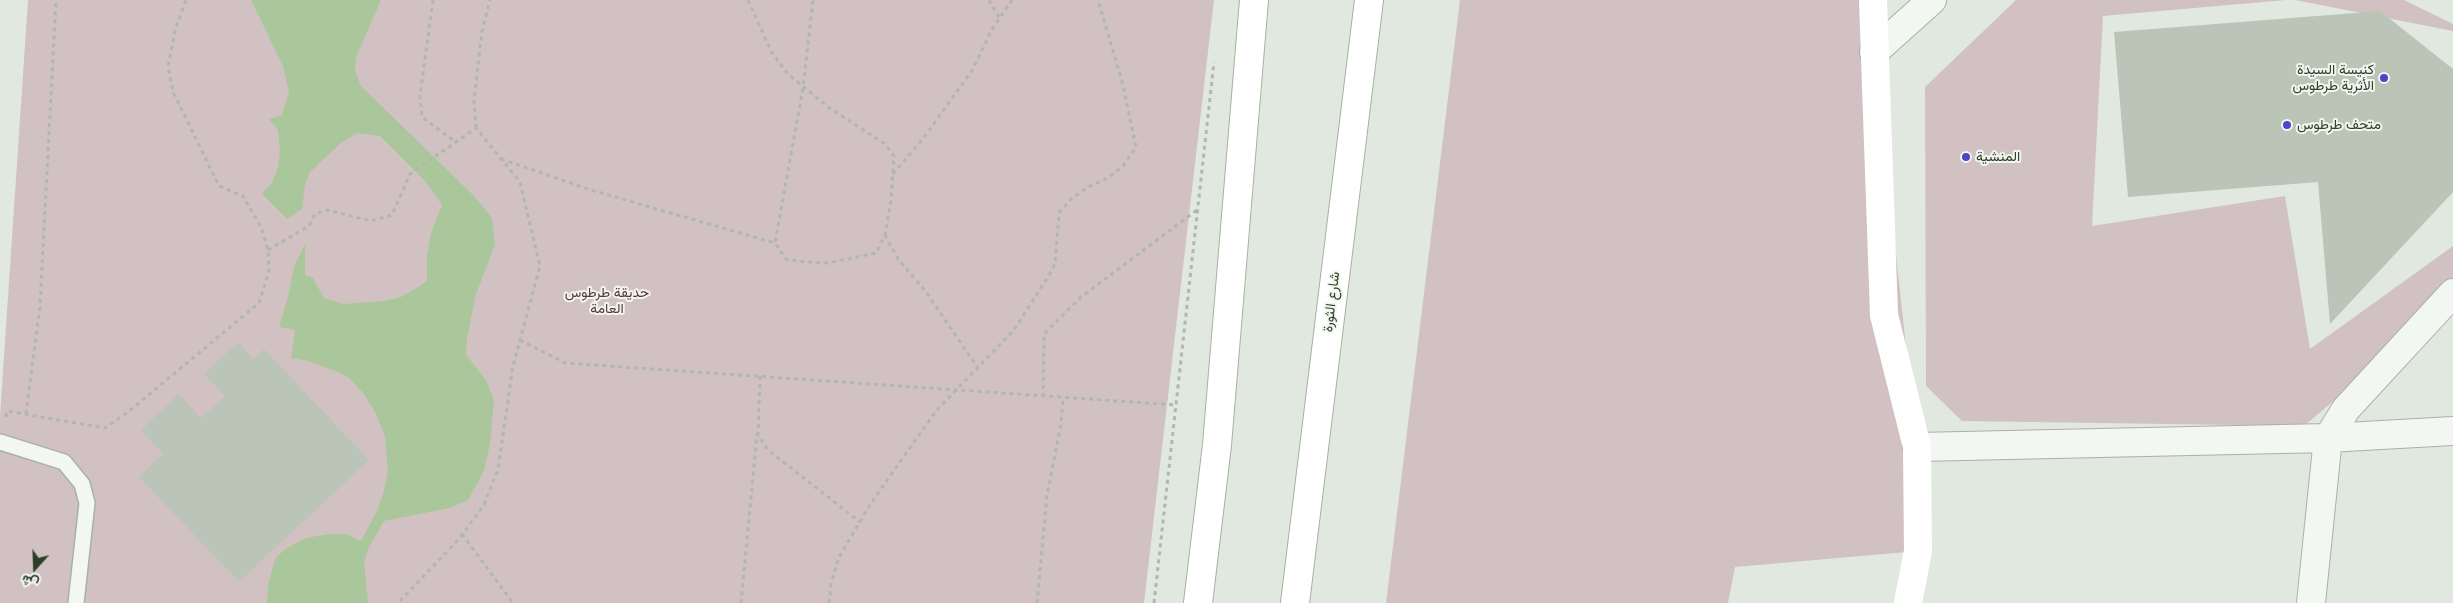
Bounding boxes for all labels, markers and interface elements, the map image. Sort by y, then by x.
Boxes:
place label: كنيسة السيدة الأثرية طرطوس [2292,62,2374,94]
marker: كنيسة السيدة الأثرية طرطوس [2378,72,2390,84]
place label: متحف طرطوس [2297,117,2381,133]
marker: متحف طرطوس [2281,119,2293,131]
place label: المنشية [1976,149,2020,165]
marker: المنشية [1960,151,1972,163]
street label: شارع الثورة [1320,271,1344,333]
park label: حديقة طرطوس العامة [565,285,649,318]
north arrow [10,543,60,593]
text: ش [19,571,41,593]

